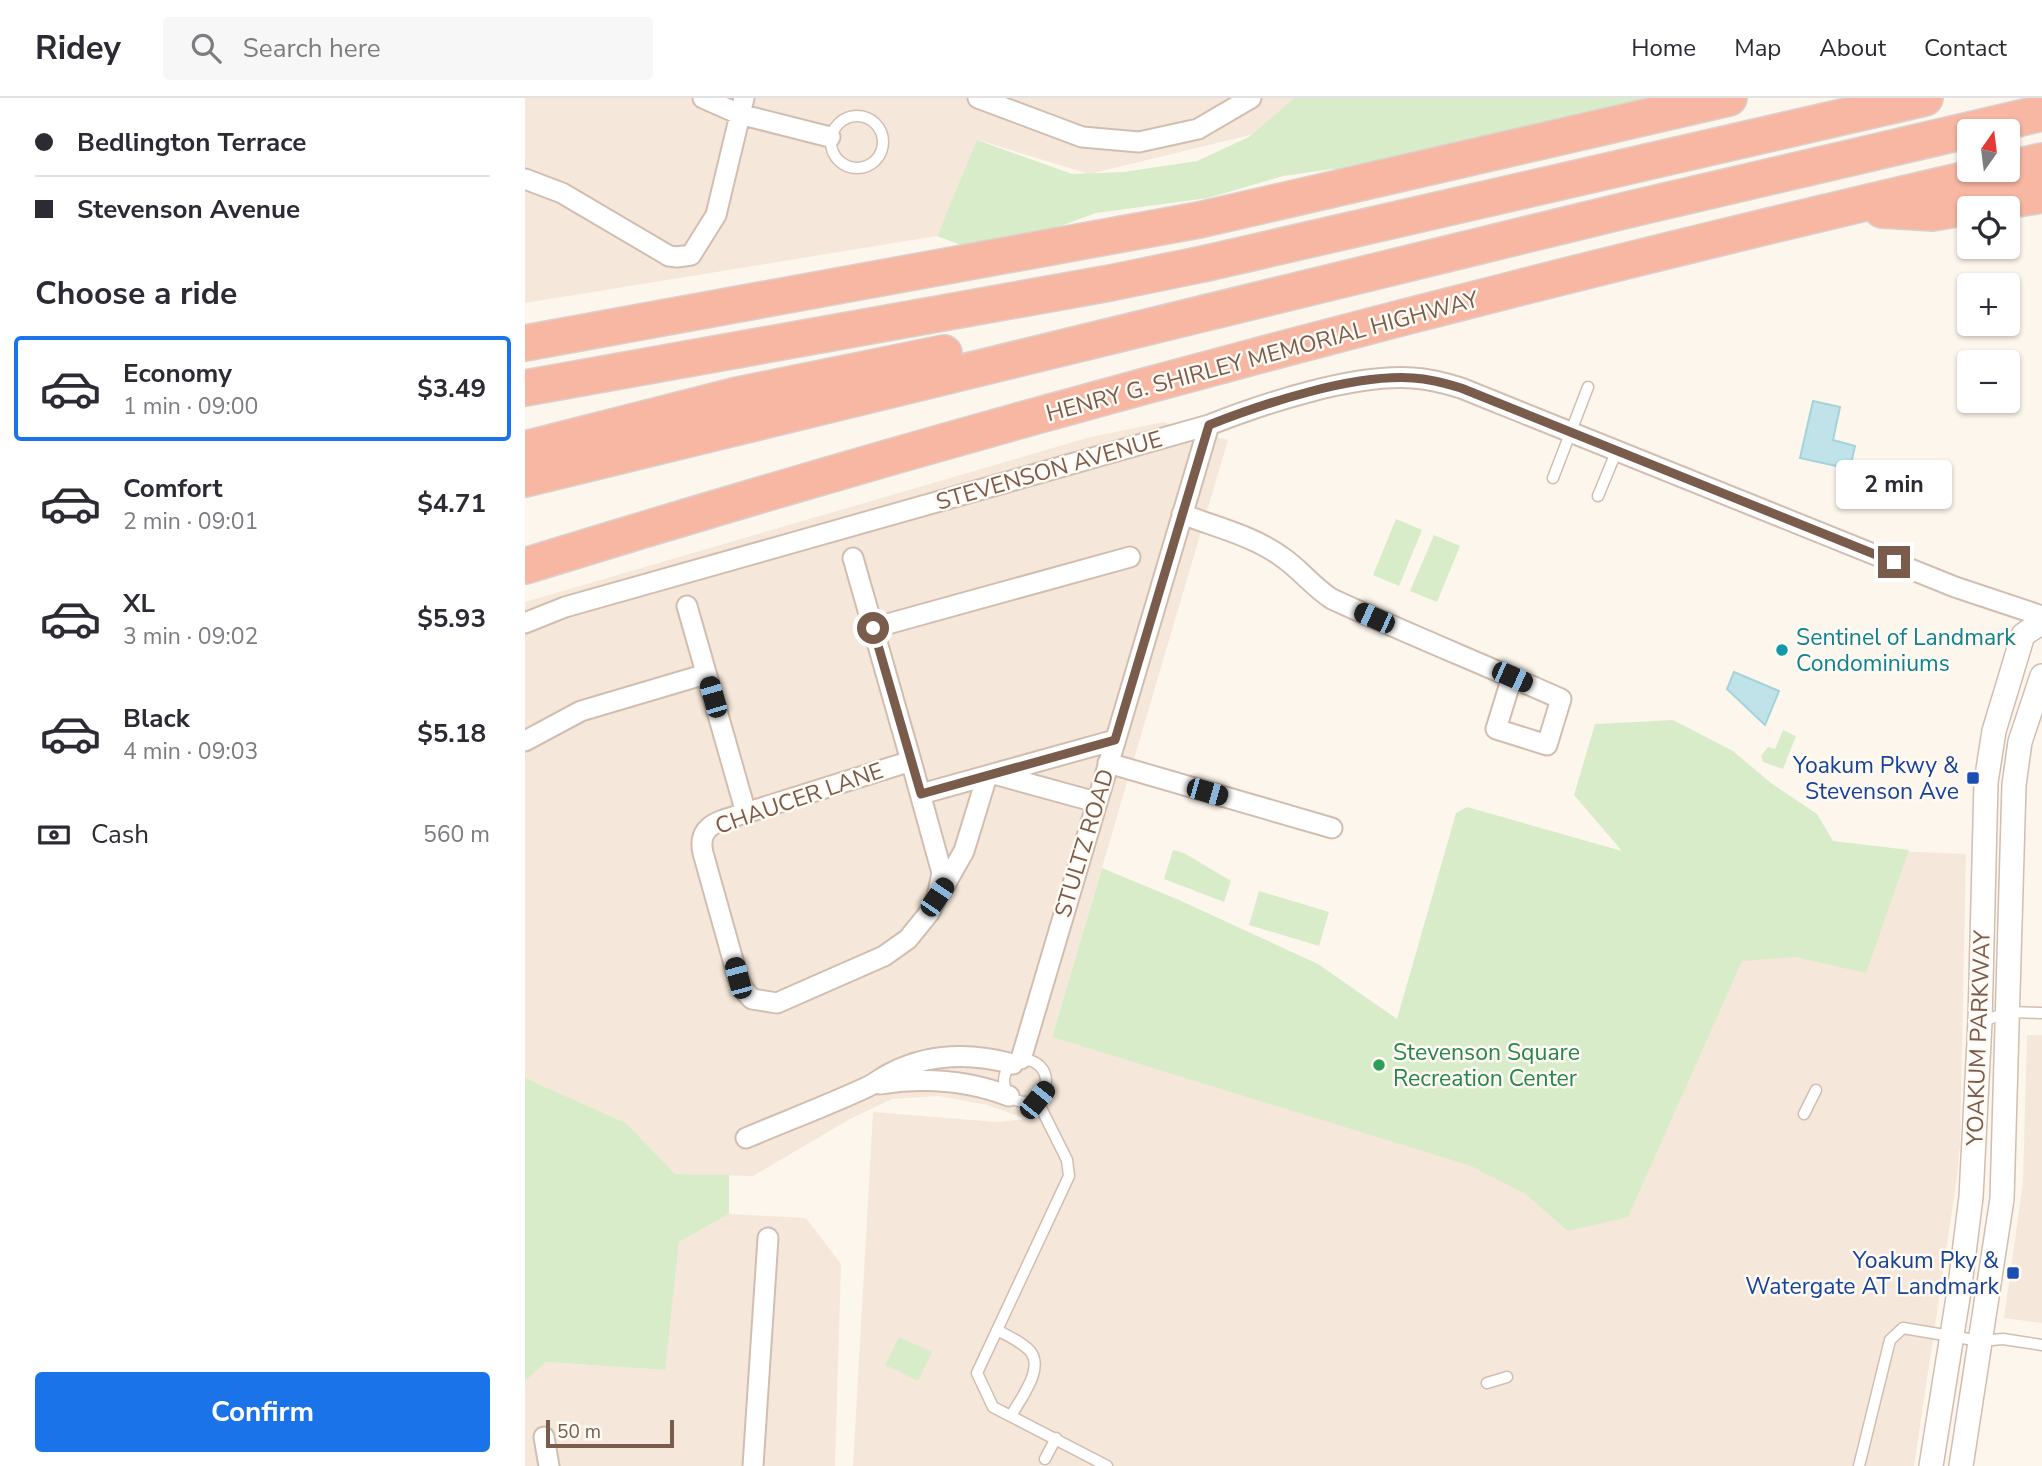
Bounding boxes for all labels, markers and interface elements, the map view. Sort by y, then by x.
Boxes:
search box [163,17,653,80]
text: Ridey [35,26,121,71]
icon: search [187,29,225,67]
text: Search here [243,31,381,66]
text: Home [1631,32,1696,64]
text: Map [1734,32,1781,64]
text: About [1819,32,1886,64]
text: Contact [1924,32,2007,64]
north arrow [1957,119,2019,182]
map controls [1957,119,2020,413]
text: Bedlington Terrace [77,125,306,160]
text: Stevenson Avenue [77,192,300,227]
button: locate [1957,196,2020,259]
text: Choose a ride [35,272,237,315]
button: + [1957,273,2020,336]
street label: HENRY G. SHIRLEY MEMORIAL HIGHWAY [1043,284,1482,429]
button: − [1957,350,2020,413]
text: Economy [123,356,232,391]
icon: car [39,357,102,420]
text: $3.49 [417,371,486,406]
text: 1 min · 09:00 [123,391,258,422]
street label: STEVENSON AVENUE [932,423,1166,518]
callout: 2 min [1836,461,1952,510]
text: 2 min [1864,469,1924,500]
text: Comfort [123,471,223,506]
icon: car [39,472,102,535]
text: $4.71 [417,486,486,521]
text: 2 min · 09:01 [123,506,258,537]
route end [1878,546,1910,578]
text: XL [123,586,155,621]
icon: car [39,587,102,650]
car [1351,600,1398,636]
text: $5.93 [417,601,486,636]
route start [857,612,889,644]
text: 3 min · 09:02 [123,621,258,652]
place label: Sentinel of Landmark Condominiums [1796,622,2016,679]
marker: Sentinel of Landmark Condominiums [1774,642,1790,658]
car [1489,659,1536,695]
car [698,674,729,720]
text: Black [123,701,190,736]
icon: car [39,702,102,765]
text: $5.18 [417,716,486,751]
text: 4 min · 09:03 [123,736,258,767]
place label: Yoakum Pkwy & Stevenson Ave [1792,750,1959,807]
street label: CHAUCER LANE [711,755,887,842]
street label: STULTZ ROAD [1047,765,1122,921]
marker: Yoakum Pkwy & Stevenson Ave [1965,770,1981,786]
car [1184,776,1231,808]
icon: cash [35,816,73,854]
text: Cash [91,817,149,852]
text: 560 m [423,819,490,850]
car [917,874,958,920]
street label: YOAKUM PARKWAY [1959,930,1998,1147]
car [723,955,754,1001]
place label: Stevenson Square Recreation Center [1393,1037,1580,1094]
marker: Stevenson Square Recreation Center [1371,1057,1387,1073]
car [1016,1077,1059,1123]
place label: Yoakum Pky & Watergate AT Landmark [1745,1245,1999,1302]
marker: Yoakum Pky & Watergate AT Landmark [2005,1265,2021,1281]
button: Confirm [35,1372,490,1452]
scale bar [546,1417,674,1449]
text: 50 m [557,1419,601,1445]

